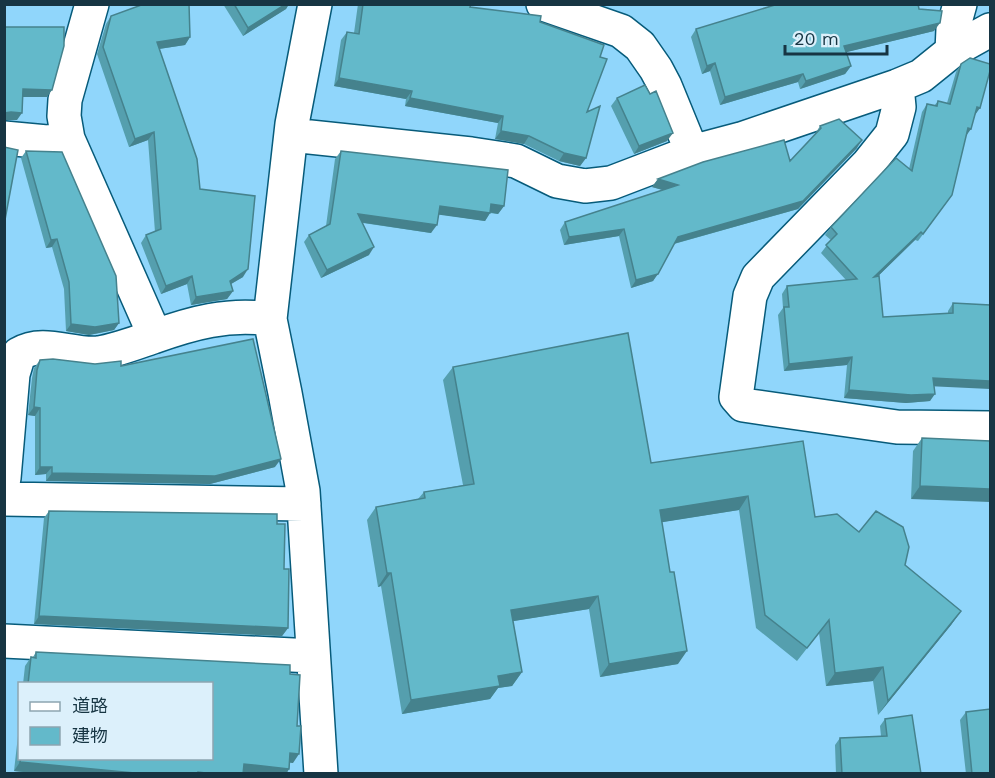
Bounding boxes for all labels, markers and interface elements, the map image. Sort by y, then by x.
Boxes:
scale bar [785,18,887,56]
text: 20 m [794,28,839,49]
legend [18,682,213,760]
text: 道路 [72,695,108,716]
text: 建物 [72,725,108,746]

